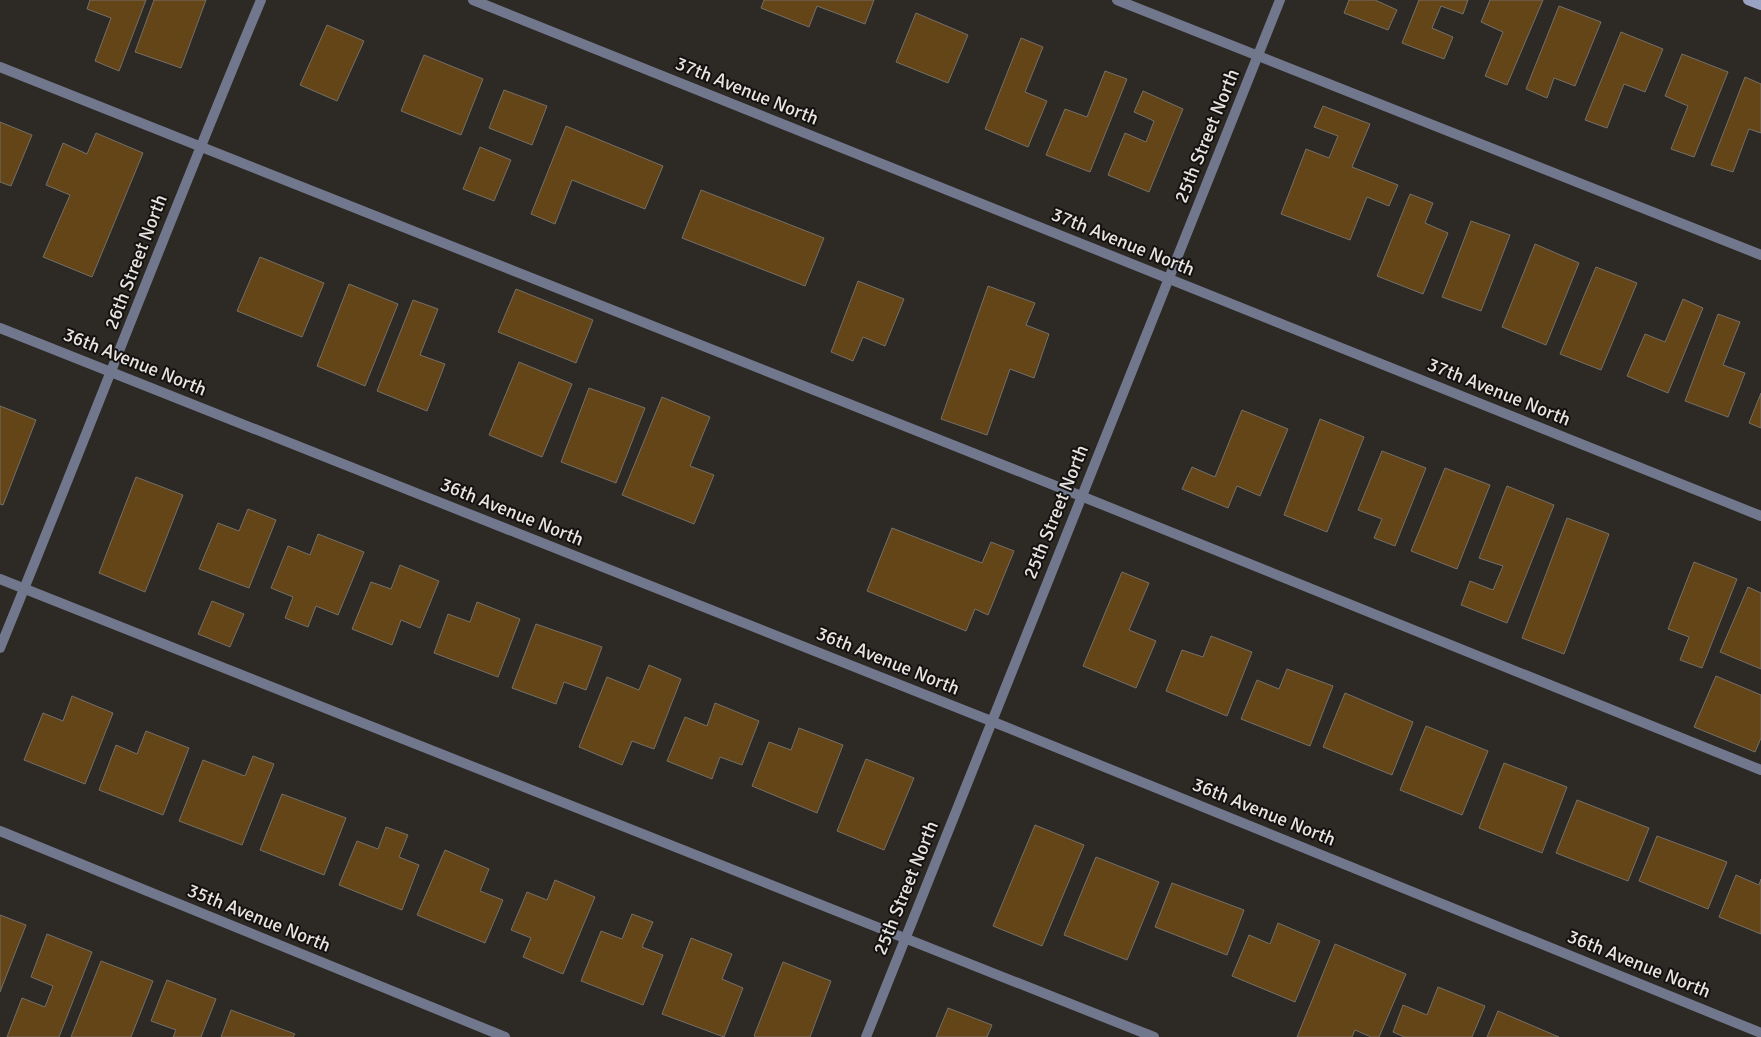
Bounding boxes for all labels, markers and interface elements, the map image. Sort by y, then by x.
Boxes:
street label: 37th Avenue North [672,51,822,131]
street label: 25th Street North [1169,65,1245,207]
street label: 26th Street North [99,191,173,333]
street label: 37th Avenue North [1048,202,1198,282]
street label: 36th Avenue North [60,322,210,402]
street label: 37th Avenue North [1424,352,1574,432]
street label: 25th Street North [1018,441,1094,583]
street label: 36th Avenue North [437,472,587,552]
street label: 36th Avenue North [813,621,963,701]
street label: 36th Avenue North [1189,772,1339,852]
street label: 25th Street North [868,817,944,959]
street label: 35th Avenue North [184,878,334,958]
street label: 36th Avenue North [1564,924,1714,1004]

